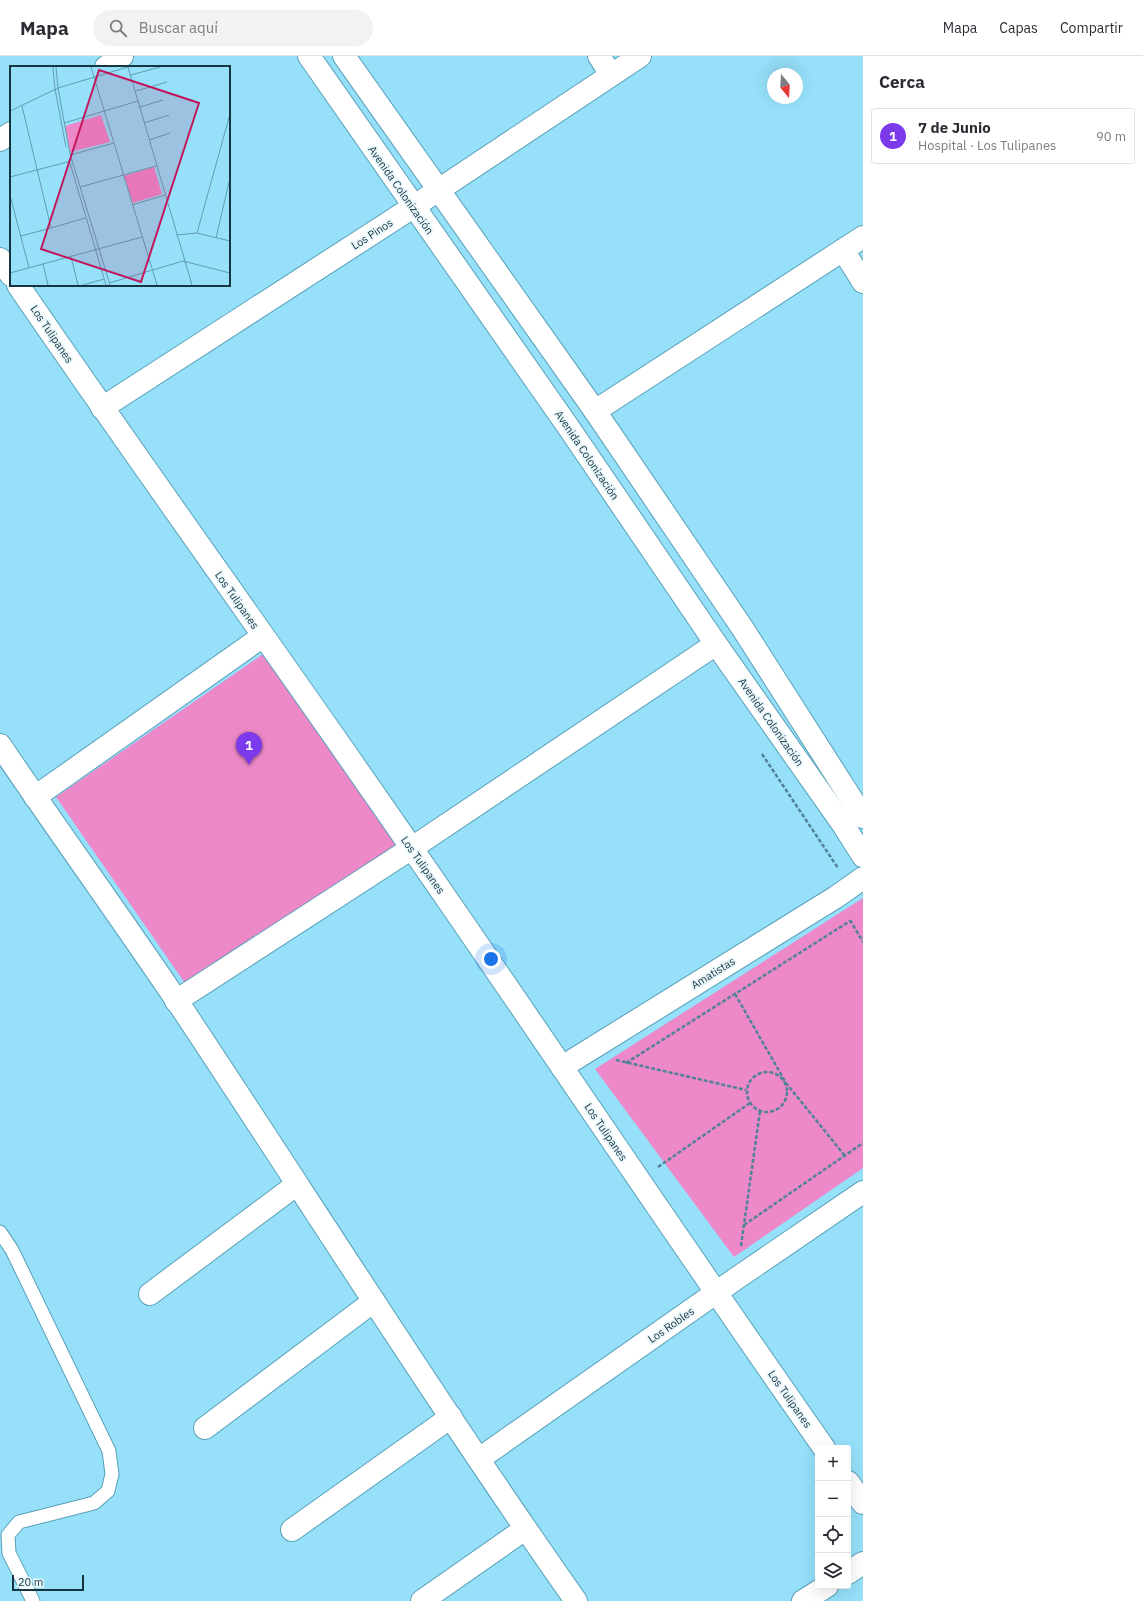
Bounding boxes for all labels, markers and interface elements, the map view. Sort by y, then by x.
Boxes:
search box [93,10,373,46]
text: Mapa [20,16,69,40]
icon: search [107,17,129,39]
text: Buscar aquí [139,18,218,37]
text: Mapa [943,19,977,37]
text: Capas [999,19,1038,37]
text: Compartir [1060,19,1123,37]
inset map [10,66,230,286]
north arrow [767,68,803,104]
text: Cerca [879,71,925,93]
text: 7 de Junio [918,118,991,137]
text: 1 [889,128,897,145]
text: 90 m [1096,128,1126,145]
text: Hospital · Los Tulipanes [918,137,1056,154]
street label: Avenida Colonización [365,143,437,237]
street label: Los Pinos [349,215,395,253]
street label: Los Tulipanes [27,302,77,366]
street label: Avenida Colonización [552,408,622,502]
street label: Los Tulipanes [212,568,262,632]
street label: Avenida Colonización [735,675,807,769]
pin: 1 [236,732,262,765]
street label: Los Tulipanes [398,833,448,897]
your location [481,949,501,969]
street label: Amatistas [688,954,738,992]
street label: Los Tulipanes [581,1100,631,1164]
street label: Los Robles [645,1304,697,1346]
street label: Los Tulipanes [765,1367,815,1431]
map controls [815,1445,851,1589]
button: + [815,1445,851,1481]
button: − [815,1481,851,1517]
button: locate [815,1517,851,1553]
button: layers [815,1553,851,1589]
scale bar [12,1573,84,1592]
text: 20 m [18,1575,43,1589]

